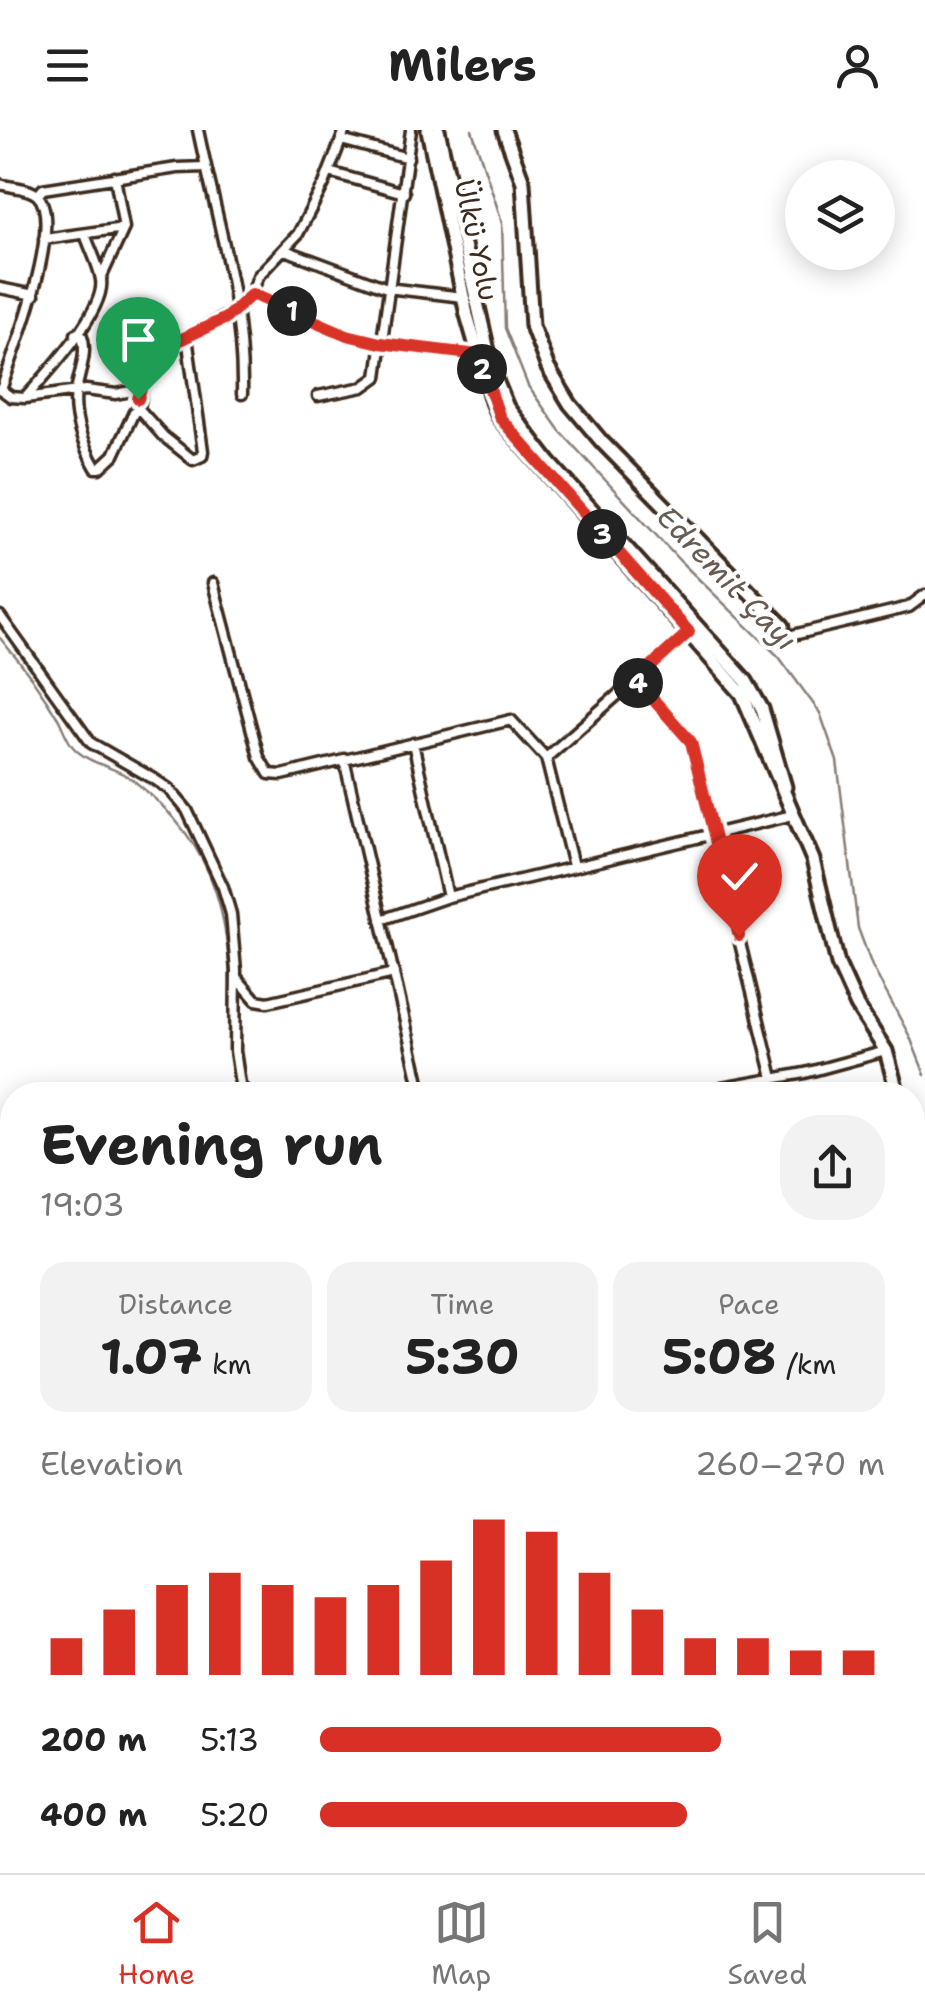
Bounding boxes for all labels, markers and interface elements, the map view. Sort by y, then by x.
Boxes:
text: Milers [388,35,537,95]
icon: menu [40,38,95,93]
icon: person [830,38,885,93]
map controls [785,160,895,270]
button: layers [785,160,895,270]
street label: Ülkü Yolu [446,176,508,304]
pin: 1 [267,286,317,336]
text: 1 [286,292,298,330]
pin [96,297,181,400]
icon: arrive [111,312,166,367]
pin: 2 [457,344,507,394]
text: 2 [472,350,492,388]
water label: Edremit Çayı [648,497,806,659]
pin: 3 [577,509,627,559]
text: 3 [592,515,612,553]
pin: 4 [613,658,663,708]
text: 4 [628,664,648,702]
pin [697,834,782,937]
icon: check [712,849,767,904]
text: Evening run [40,1108,383,1182]
button: share [780,1115,885,1220]
text: 19:03 [40,1183,125,1226]
text: Distance [118,1285,233,1323]
text: Time [430,1285,495,1323]
text: Pace [718,1285,780,1323]
text: 1.07 [100,1323,202,1390]
text: 5:30 [405,1323,520,1390]
text: 5:08 [662,1323,777,1390]
text: km [202,1345,252,1383]
text: /km [777,1345,836,1383]
text: Elevation [40,1442,183,1485]
text: 260–270 m [695,1442,885,1485]
text: 200 m [40,1718,147,1761]
text: 5:13 [200,1718,259,1761]
text: 400 m [40,1793,147,1836]
text: 5:20 [200,1793,269,1836]
tab: Home [118,1895,195,1993]
tab: Map [431,1895,491,1993]
tab: Saved [727,1895,807,1993]

